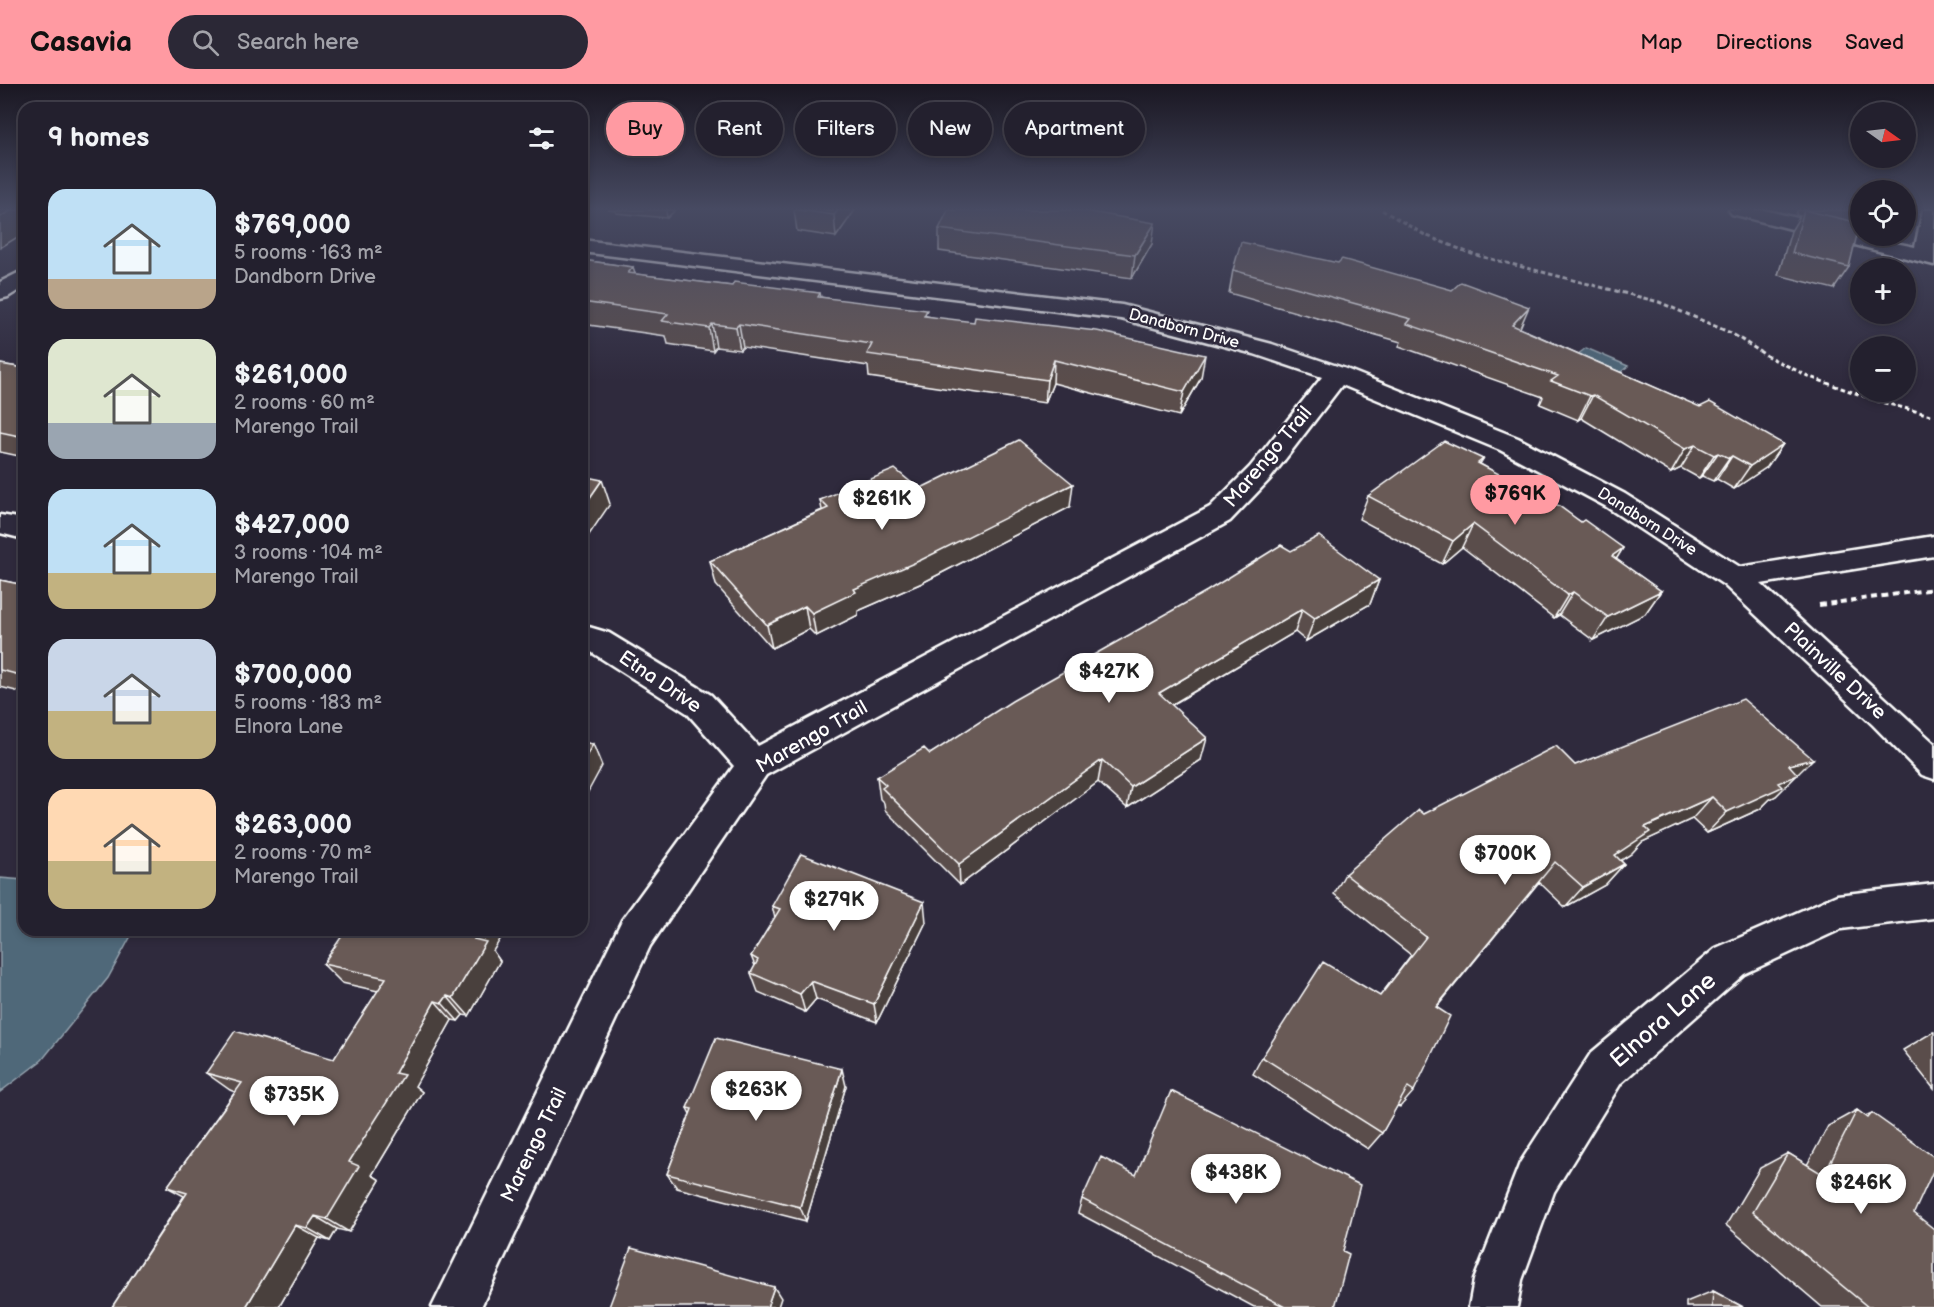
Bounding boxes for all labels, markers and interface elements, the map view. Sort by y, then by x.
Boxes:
search box [168,15,588,69]
text: Casavia [30,26,132,59]
icon: search [189,26,222,59]
text: Search here [237,29,359,56]
text: Map [1640,30,1683,55]
text: Directions [1716,30,1812,55]
text: Saved [1845,30,1904,55]
chip: Buy [606,102,684,156]
chip: Rent [696,102,783,156]
chip: Filters [795,102,896,156]
chip: New [908,102,992,156]
chip: Apartment [1004,102,1145,156]
north arrow [1850,102,1916,168]
map controls [1850,102,1916,402]
icon: filters [525,122,558,155]
text: 9 homes [48,123,149,154]
button: locate [1850,180,1916,246]
text: $769,000 [234,210,351,241]
icon: home [96,213,168,285]
text: 5 rooms · 163 m² [234,241,383,265]
button: + [1850,258,1916,324]
text: Dandborn Drive [234,265,376,289]
street label: Dandborn Drive [1127,305,1242,353]
button: − [1850,336,1916,402]
text: $261,000 [234,360,348,391]
icon: home [96,363,168,435]
text: 2 rooms · 60 m² [234,391,375,415]
street label: Marengo Trail [1219,402,1317,512]
text: Marengo Trail [234,415,359,439]
pin: $769K [1473,475,1557,526]
pin: $261K [840,480,924,531]
text: $769K [1484,482,1546,506]
street label: Dandborn Drive [1594,484,1701,560]
text: $261K [852,487,912,511]
text: $427,000 [234,510,350,541]
icon: home [96,513,168,585]
text: 3 rooms · 104 m² [234,541,383,565]
text: Marengo Trail [234,565,359,589]
street label: Plainville Drive [1779,617,1891,725]
street label: Etna Drive [614,646,706,718]
pin: $427K [1067,653,1151,704]
text: $700,000 [234,660,352,691]
text: $427K [1078,660,1140,684]
icon: home [96,663,168,735]
text: 5 rooms · 183 m² [234,691,382,715]
street label: Marengo Trail [752,695,872,779]
text: Elnora Lane [234,715,343,739]
text: $263,000 [234,810,352,841]
icon: home [96,813,168,885]
pin: $700K [1463,835,1547,886]
text: 2 rooms · 70 m² [234,841,372,865]
text: $700K [1474,842,1536,866]
text: Marengo Trail [234,865,359,889]
pin: $279K [792,881,876,932]
text: $279K [804,888,865,912]
street label: Elnora Lane [1604,966,1722,1074]
pin: $263K [714,1071,798,1122]
pin: $735K [252,1076,336,1127]
text: $263K [725,1078,787,1102]
text: $735K [263,1083,325,1107]
street label: Marengo Trail [496,1084,572,1206]
pin: $438K [1194,1154,1278,1205]
text: $438K [1205,1161,1267,1185]
pin: $246K [1819,1164,1903,1215]
text: $246K [1830,1171,1892,1195]

